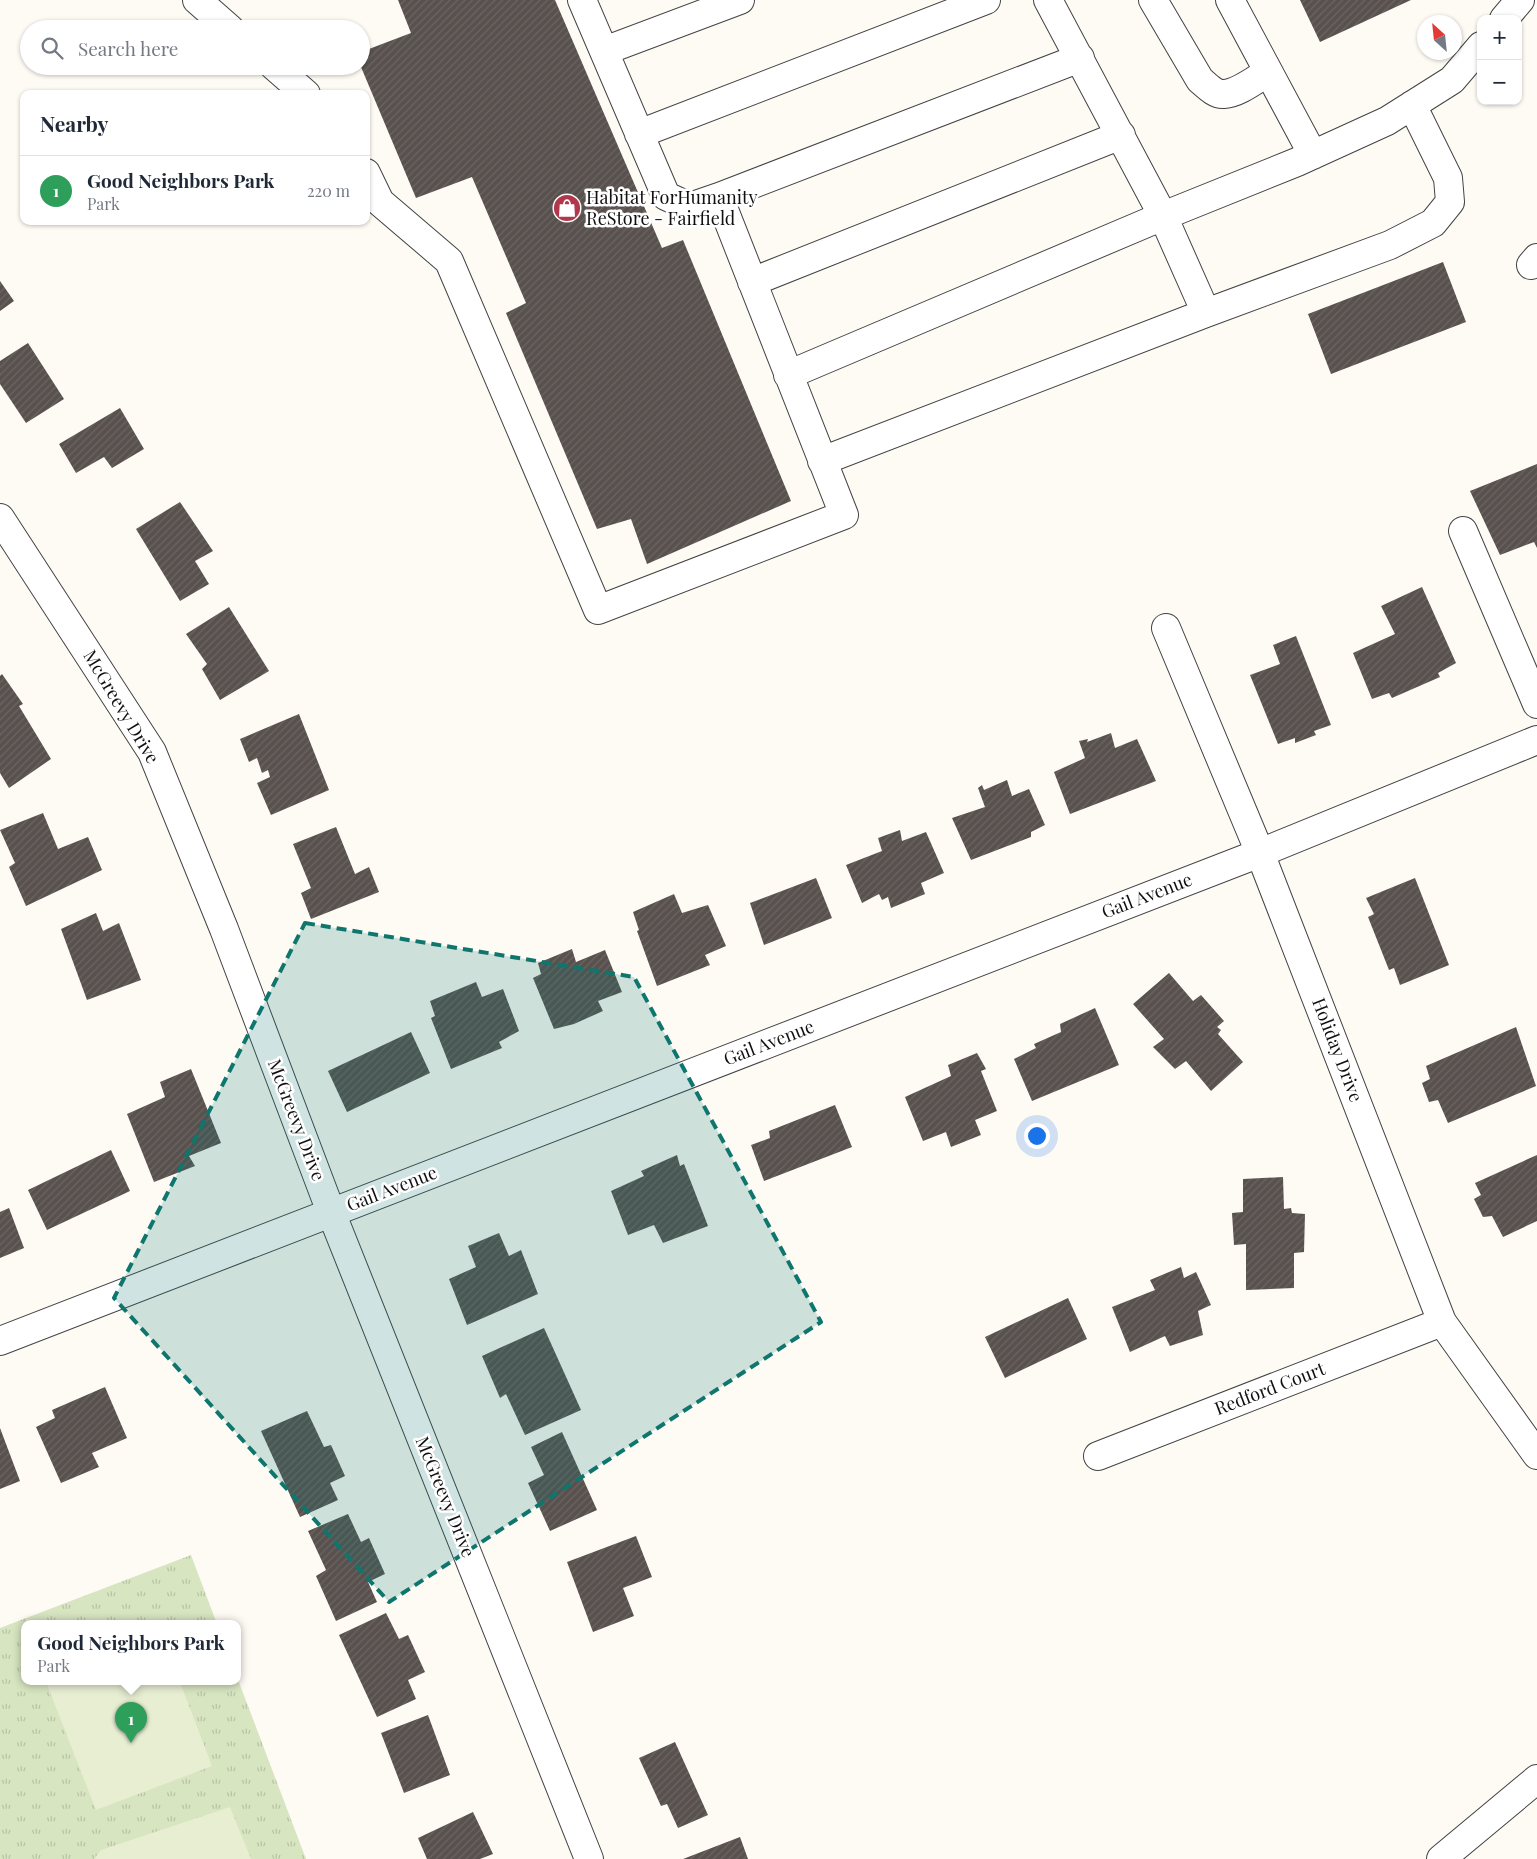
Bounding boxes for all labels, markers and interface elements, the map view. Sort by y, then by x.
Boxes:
north arrow [1417,15,1462,60]
map controls [1477,15,1522,105]
button: + [1477,15,1522,60]
search box [20,20,370,75]
icon: search [38,34,66,62]
text: Search here [78,35,178,61]
button: − [1477,60,1522,105]
text: Nearby [40,109,109,137]
text: Good Neighbors Park [87,167,274,193]
text: 1 [53,180,59,201]
text: 220 m [307,180,350,201]
place label: Habitat ForHumanity ReStore - Fairfield [586,185,757,230]
text: Park [87,193,120,214]
shop icon: Habitat ForHumanity ReStore - Fairfield [552,193,582,223]
street label: McGreevy Drive [78,645,165,768]
street label: Gail Avenue [1098,867,1195,923]
street label: Holiday Drive [1307,994,1369,1105]
street label: Gail Avenue [720,1014,817,1070]
street label: McGreevy Drive [263,1055,331,1184]
your location [1024,1123,1050,1149]
street label: Gail Avenue [343,1160,440,1216]
street label: Redford Court [1211,1356,1329,1420]
street label: McGreevy Drive [411,1433,481,1561]
popup [21,1620,241,1685]
text: Good Neighbors Park [37,1629,225,1655]
text: Park [37,1655,70,1676]
pin: 1 [115,1702,147,1743]

